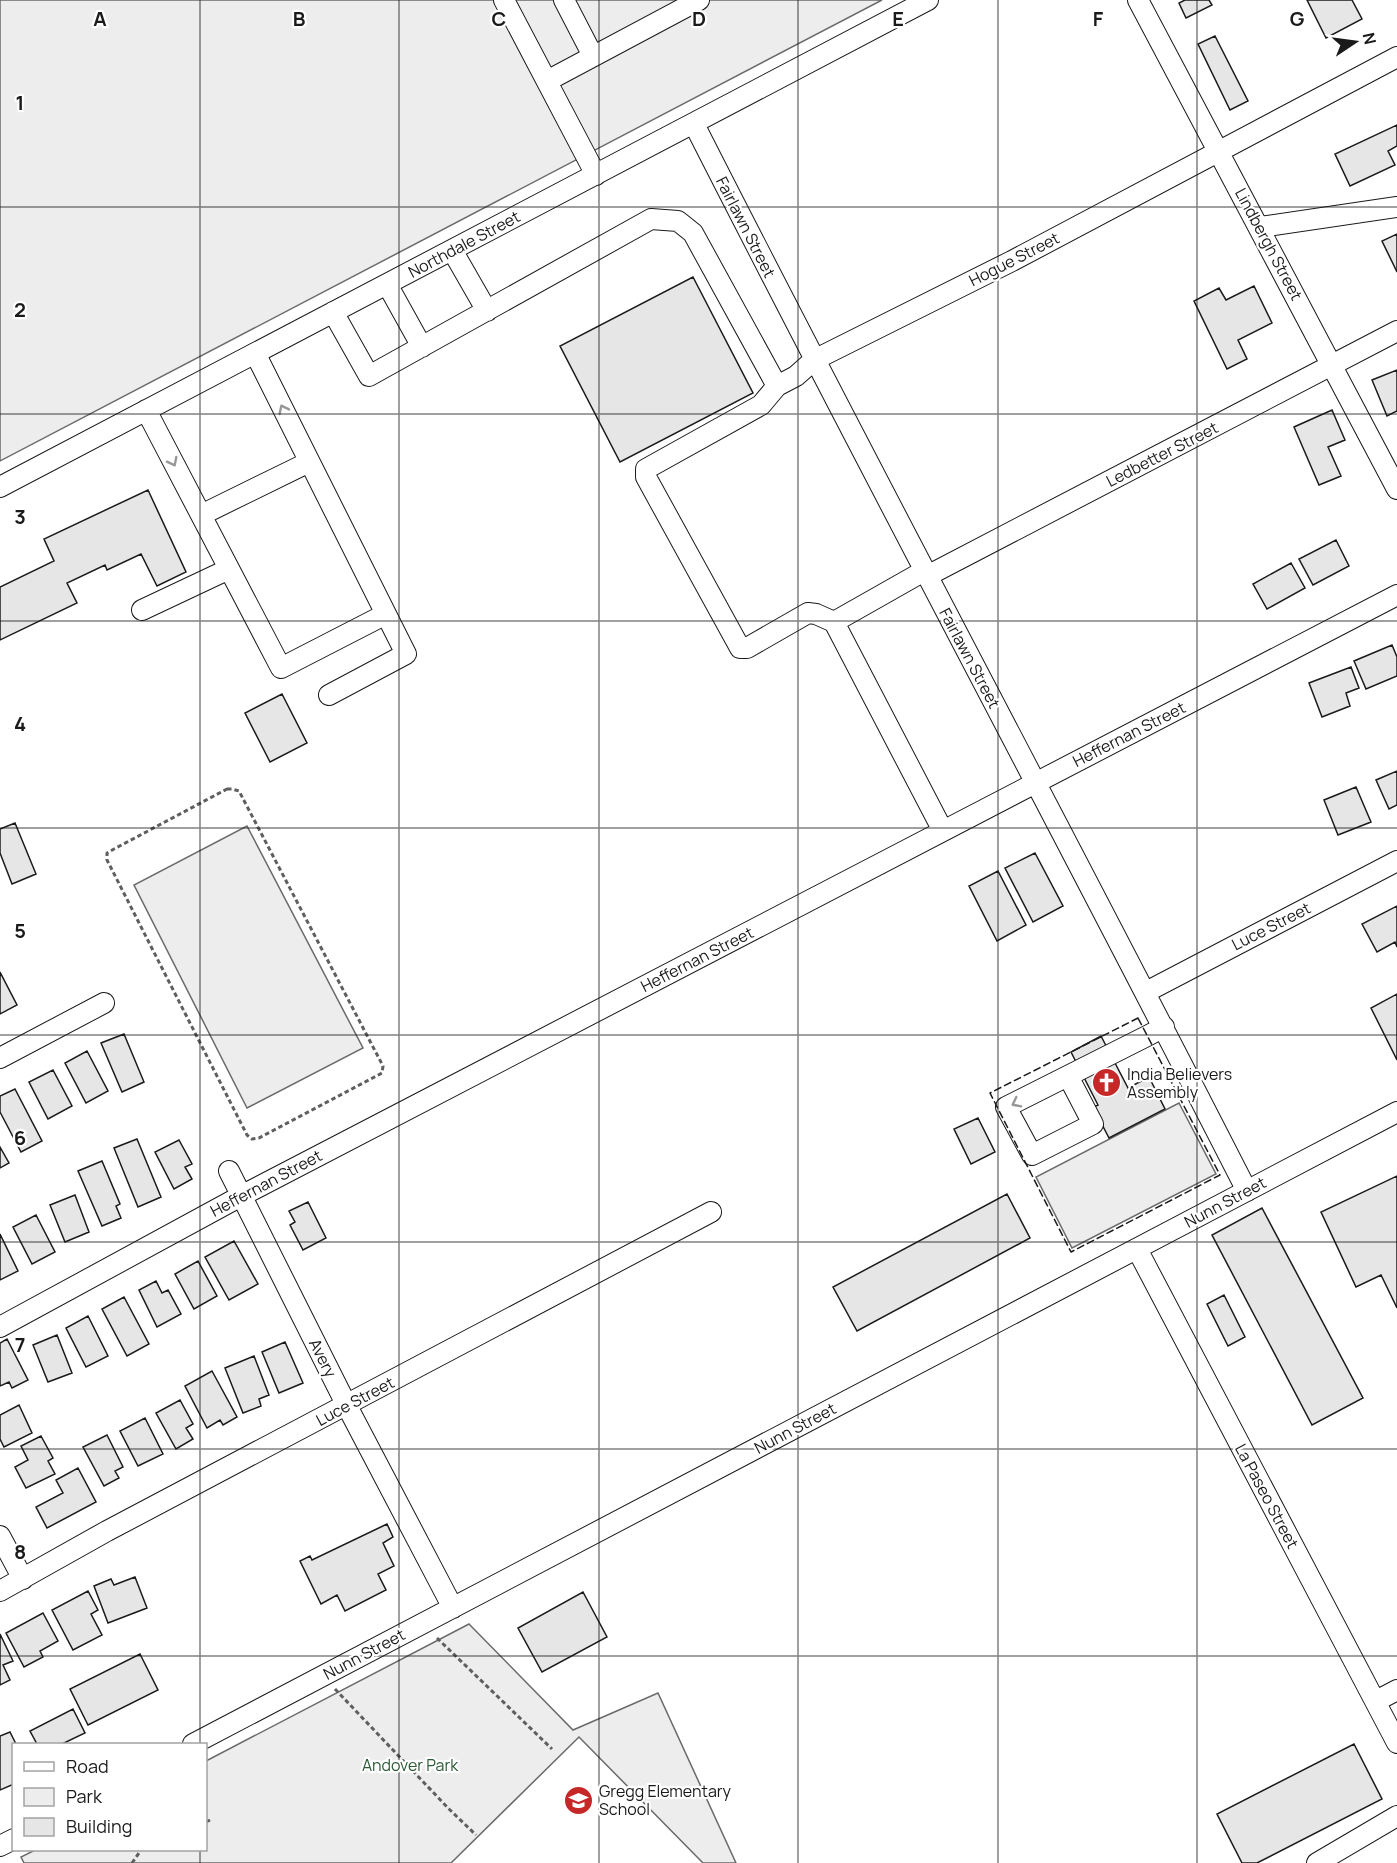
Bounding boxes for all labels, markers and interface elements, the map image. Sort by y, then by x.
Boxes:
text: A [93,5,107,32]
text: B [293,5,306,32]
text: C [492,5,506,32]
text: D [692,5,706,32]
text: E [892,5,904,32]
text: F [1093,5,1104,32]
text: G [1290,5,1305,32]
north arrow [1325,12,1385,72]
text: N [1358,31,1382,47]
text: 1 [16,89,24,116]
street label: Fairlawn Street [711,173,781,281]
street label: Lindbergh Street [1230,184,1308,304]
street label: Northdale Street [404,205,524,283]
street label: Hogue Street [965,227,1063,291]
text: 2 [14,296,26,323]
one-way arrow [278,405,290,416]
street label: Ledbetter Street [1102,416,1222,492]
one-way arrow [165,455,177,466]
text: 3 [14,503,26,530]
street label: Fairlawn Street [934,604,1006,712]
street label: Heffernan Street [1069,696,1189,772]
text: 4 [14,710,26,737]
street label: Luce Street [1228,897,1314,955]
text: 5 [14,917,26,944]
street label: Heffernan Street [637,921,757,997]
place label: India Believers Assembly [1127,1063,1232,1103]
church icon: India Believers Assembly [1090,1067,1122,1099]
one-way arrow [1011,1095,1022,1107]
text: 6 [14,1124,26,1151]
street label: Heffernan Street [206,1144,326,1222]
street label: Nunn Street [1180,1171,1270,1233]
text: 7 [15,1331,25,1358]
street label: Avery [304,1335,342,1382]
street label: Luce Street [312,1371,398,1431]
street label: Nunn Street [750,1397,840,1459]
street label: La Paseo Street [1230,1440,1304,1552]
text: 8 [14,1538,26,1565]
street label: Nunn Street [319,1623,409,1685]
legend [12,1743,207,1851]
text: Road [66,1754,109,1778]
park label: Andover Park [362,1754,459,1776]
place label: Gregg Elementary School [599,1780,731,1820]
text: Park [66,1784,103,1808]
school or university icon: Gregg Elementary School [562,1784,594,1816]
text: Building [66,1814,132,1838]

